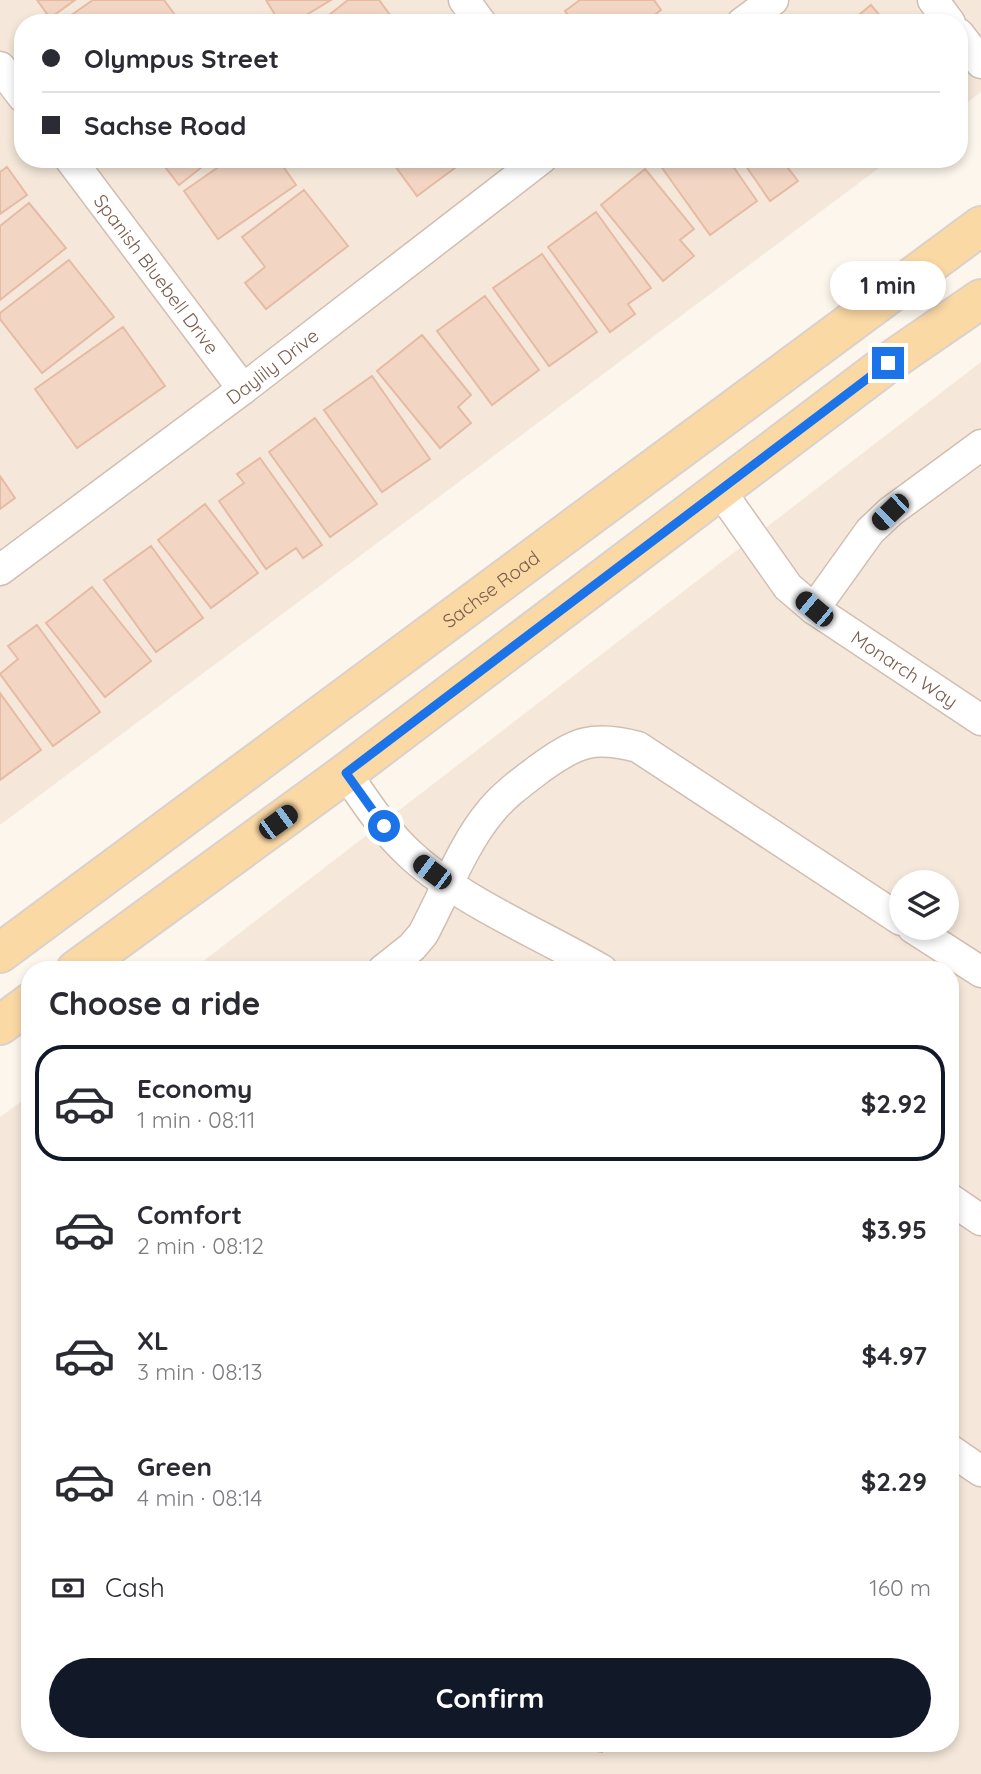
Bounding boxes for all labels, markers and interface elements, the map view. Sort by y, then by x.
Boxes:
text: Olympus Street [84,42,279,75]
text: Sachse Road [84,109,246,142]
street label: Spanish Bluebell Drive [89,189,224,359]
callout: 1 min [830,262,946,310]
text: 1 min [860,271,916,300]
street label: Daylily Drive [221,323,323,409]
route end [872,347,904,379]
car [868,490,913,534]
street label: Sachse Road [438,545,544,633]
car [792,587,837,631]
street label: Monarch Way [847,625,962,713]
car [255,801,302,843]
route start [368,810,400,842]
car [409,851,456,893]
map controls [889,870,959,940]
button: layers [889,870,959,940]
text: Choose a ride [49,983,261,1023]
icon: car [53,1072,116,1135]
text: Economy [137,1072,252,1105]
text: $2.92 [861,1087,927,1120]
text: 1 min · 08:11 [137,1105,255,1134]
icon: car [53,1198,116,1261]
text: Comfort [137,1198,242,1231]
text: $3.95 [861,1213,927,1246]
text: 2 min · 08:12 [137,1231,264,1260]
icon: car [53,1324,116,1387]
text: XL [137,1324,169,1357]
text: $4.97 [861,1339,927,1372]
text: 3 min · 08:13 [137,1357,263,1386]
icon: car [53,1450,116,1513]
text: Green [137,1450,212,1483]
text: $2.29 [861,1465,927,1498]
text: 4 min · 08:14 [137,1483,262,1512]
icon: cash [49,1569,87,1607]
text: Cash [105,1571,165,1604]
text: 160 m [869,1573,931,1602]
button: Confirm [49,1658,931,1738]

